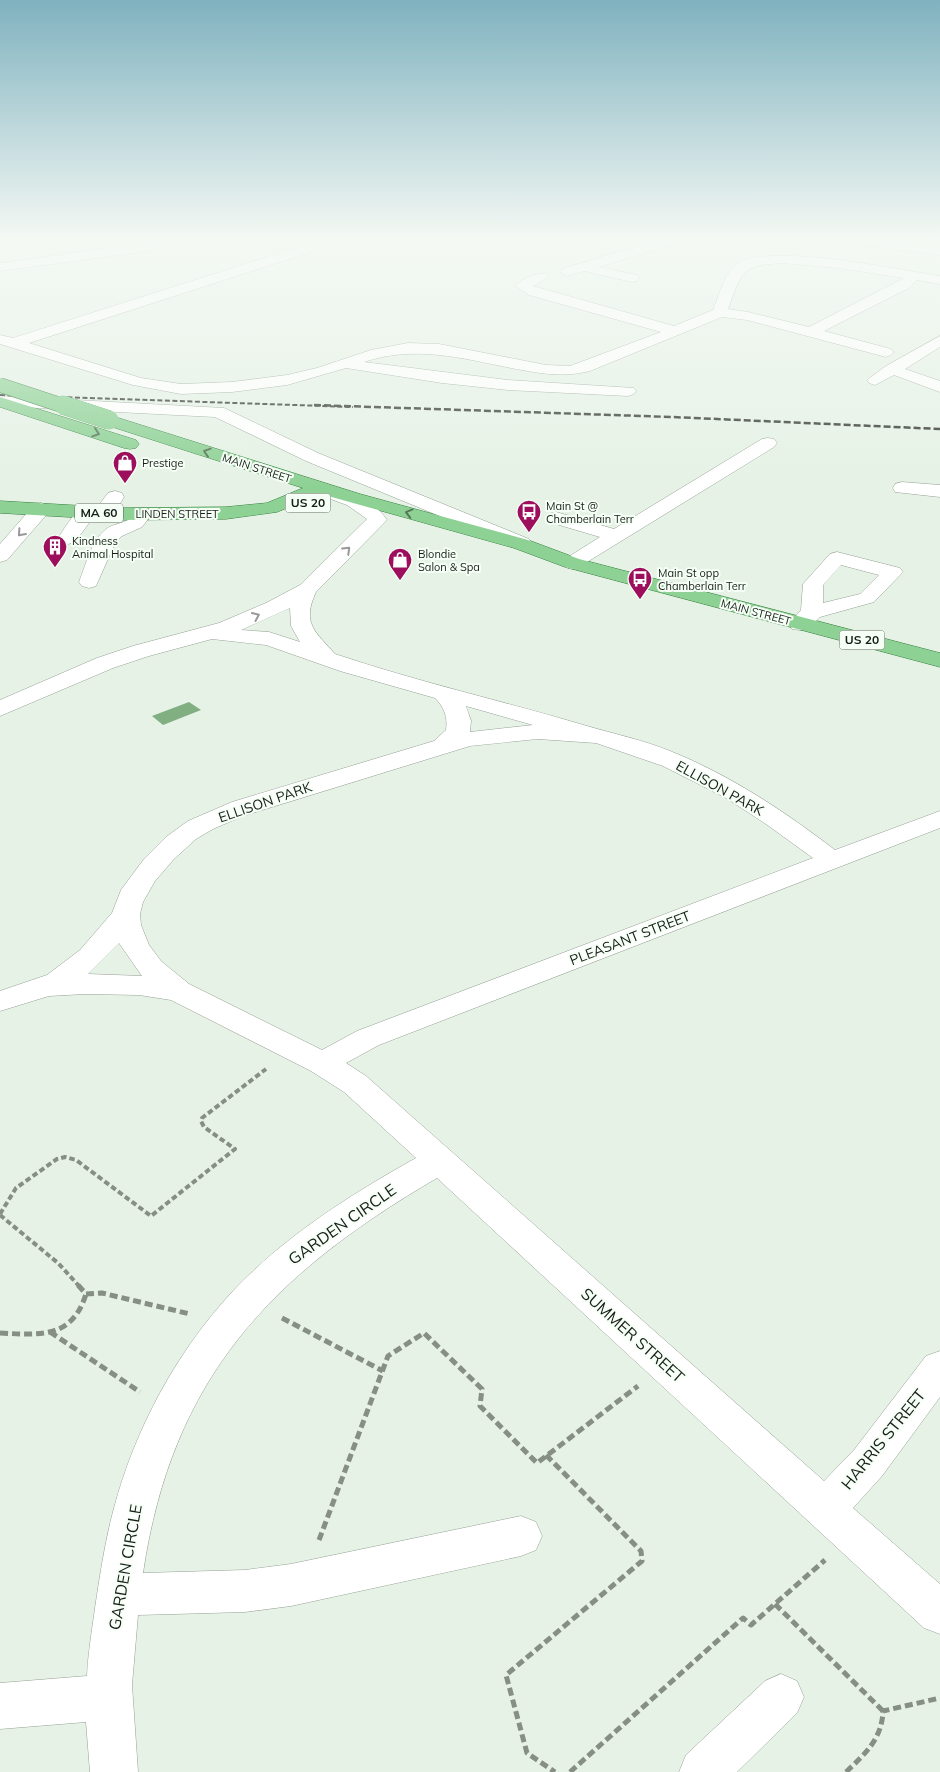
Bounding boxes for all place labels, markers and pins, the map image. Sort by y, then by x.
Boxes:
shop icon: Prestige [112,450,138,484]
place label: Prestige [142,456,183,470]
bus stop icon: Main St @ Chamberlain Terr [516,499,542,533]
place label: Main St @ Chamberlain Terr [546,499,634,526]
building icon: Kindness Animal Hospital [42,534,68,568]
place label: Kindness Animal Hospital [72,534,153,561]
shop icon: Blondie Salon & Spa [387,547,413,581]
place label: Blondie Salon & Spa [418,547,480,574]
bus stop icon: Main St opp Chamberlain Terr [627,566,653,600]
place label: Main St opp Chamberlain Terr [658,566,746,593]

